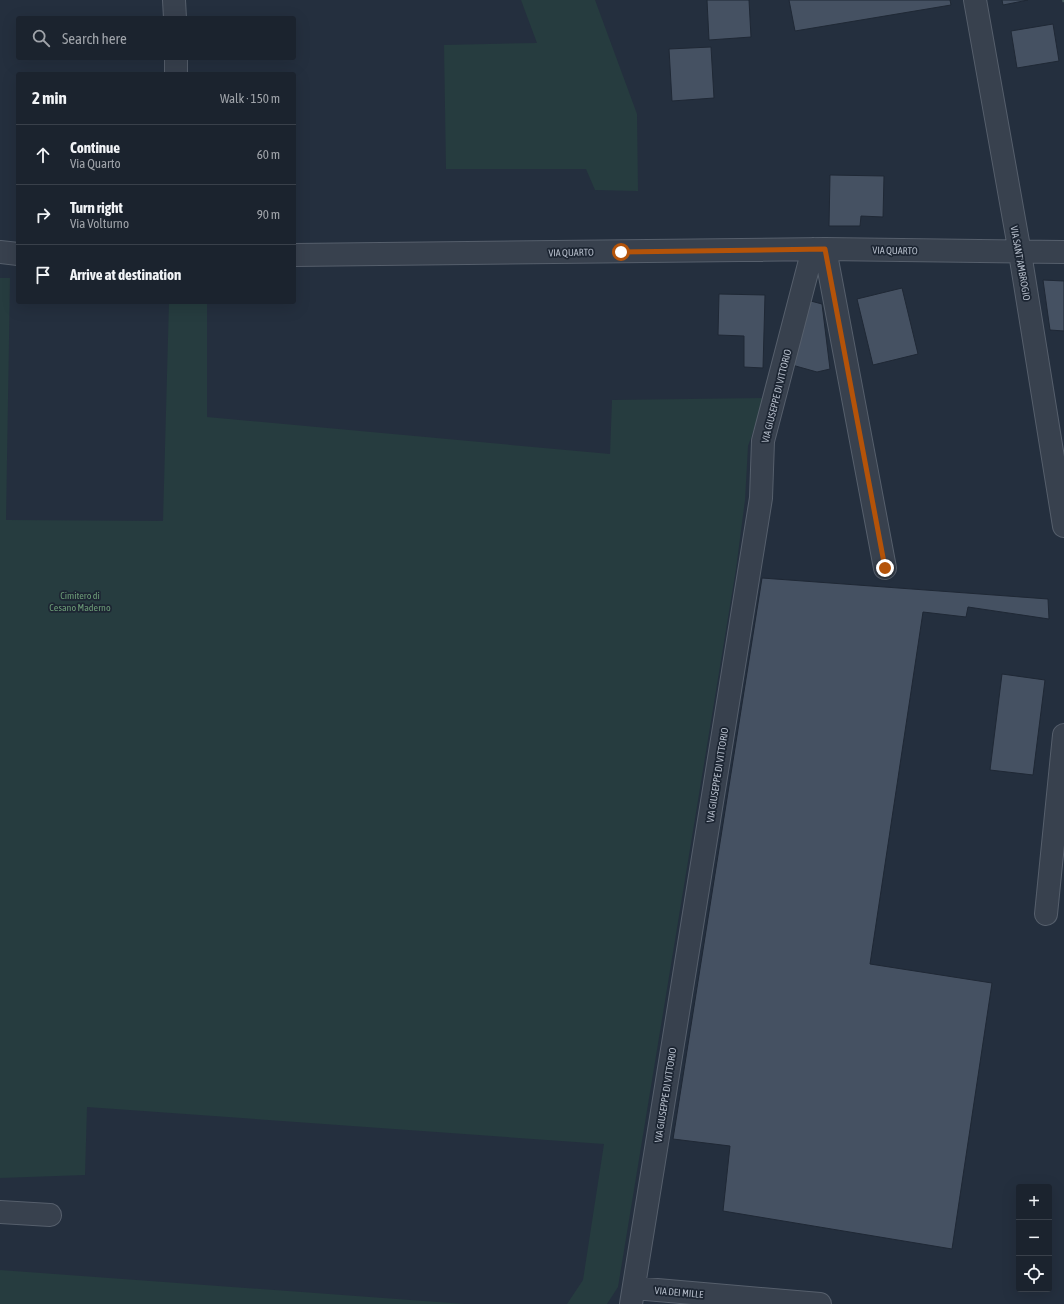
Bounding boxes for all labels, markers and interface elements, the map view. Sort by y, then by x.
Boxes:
search box [16,16,296,60]
icon: search [30,27,52,49]
text: Search here [62,30,127,47]
text: 2 min [32,88,67,108]
text: Walk · 150 m [220,91,280,106]
text: Continue [70,139,120,156]
icon: ahead [32,144,54,166]
text: 60 m [257,147,280,162]
text: Via Quarto [70,156,121,171]
text: Turn right [70,199,123,216]
icon: right [32,204,54,226]
text: 90 m [257,207,280,222]
text: Via Volturno [70,216,129,231]
street label: VIA SANT'AMBROGIO [1009,225,1033,301]
route start [612,243,630,261]
street label: VIA QUARTO [872,245,918,256]
street label: VIA QUARTO [548,247,594,258]
icon: arrive [32,264,54,286]
text: Arrive at destination [70,266,181,283]
street label: VIA GIUSEPPE DI VITTORIO [760,348,793,444]
route end [876,559,894,577]
park label: Cimitero di Cesano Maderno [49,590,111,613]
street label: VIA GIUSEPPE DI VITTORIO [705,727,730,823]
street label: VIA GIUSEPPE DI VITTORIO [653,1047,678,1143]
map controls [1016,1184,1052,1292]
button: + [1016,1184,1052,1220]
button: − [1016,1220,1052,1256]
button: locate [1016,1256,1052,1292]
street label: VIA DEI MILLE [654,1285,704,1300]

